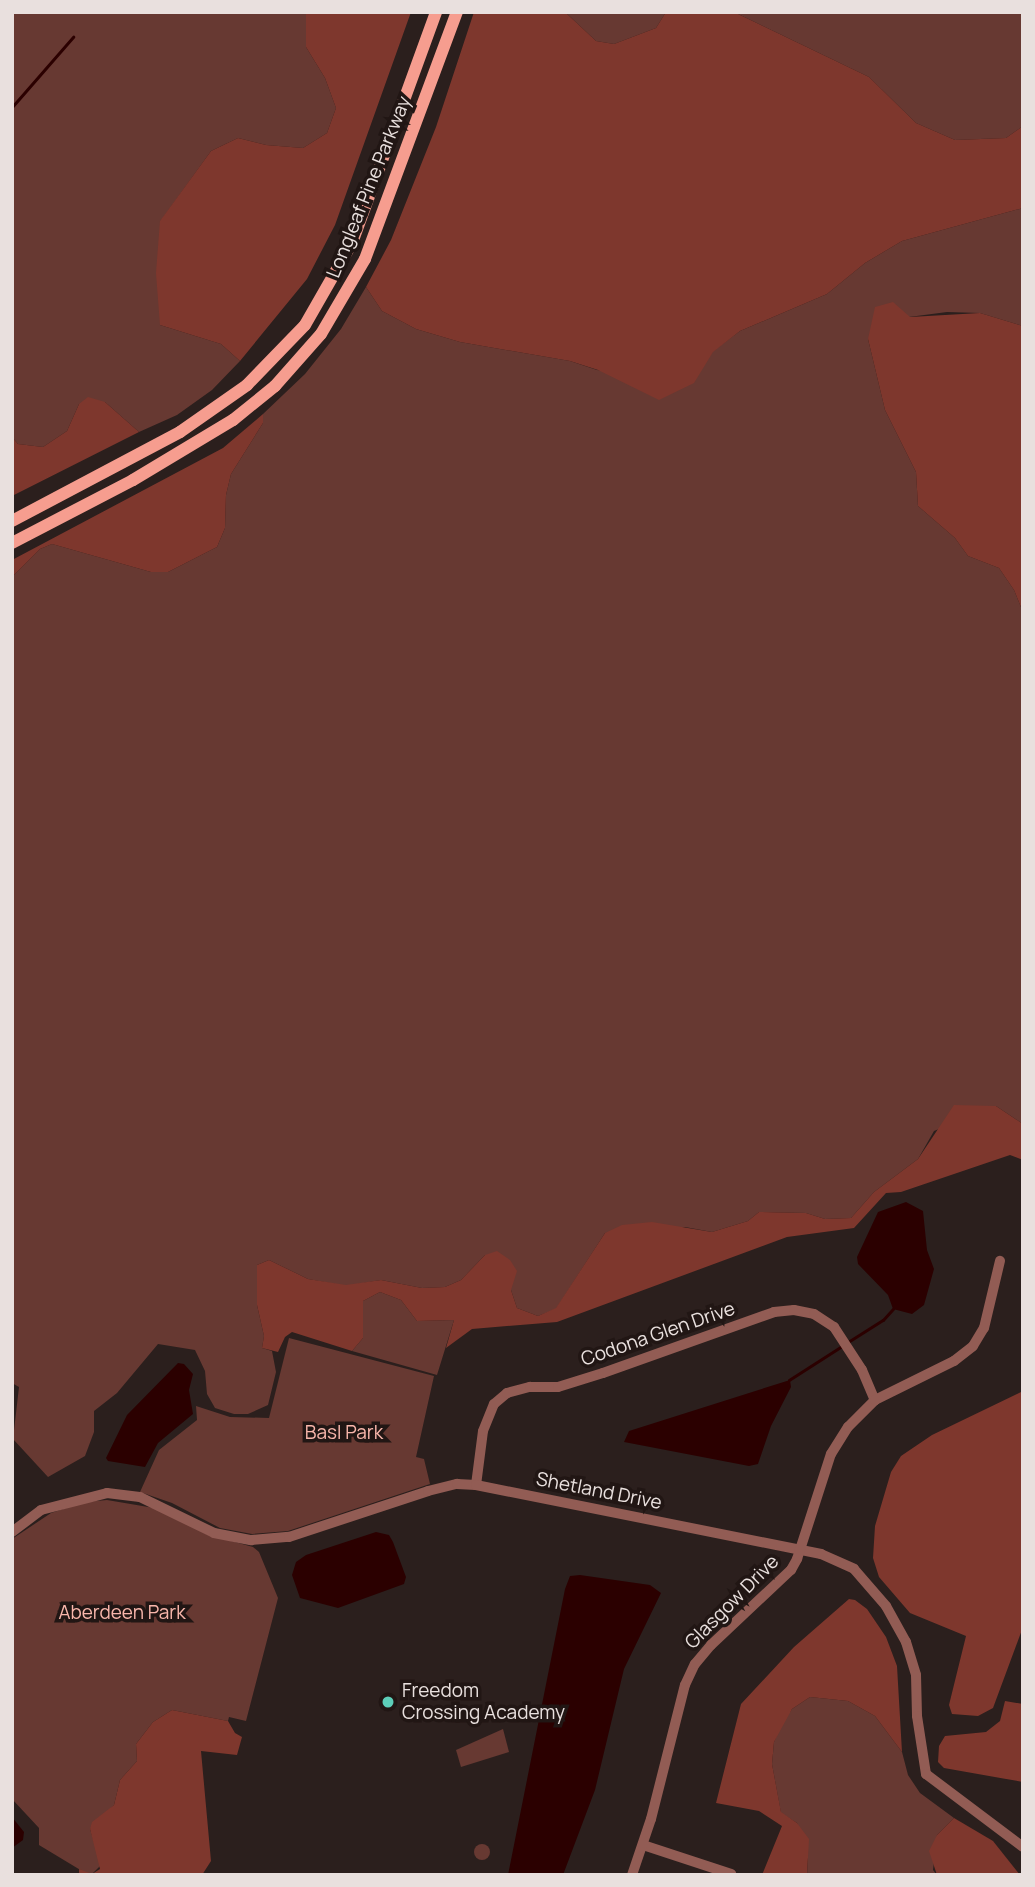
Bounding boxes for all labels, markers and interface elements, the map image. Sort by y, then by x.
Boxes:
street label: Longleaf Pine Parkway [322,93,416,281]
street label: Codona Glen Drive [578,1297,738,1371]
park label: Basl Park [305,1422,383,1444]
street label: Shetland Drive [534,1468,664,1514]
street label: Glasgow Drive [680,1550,784,1654]
park label: Aberdeen Park [58,1602,186,1624]
place label: Freedom Crossing Academy [402,1680,565,1724]
marker: Freedom Crossing Academy [380,1694,396,1710]

